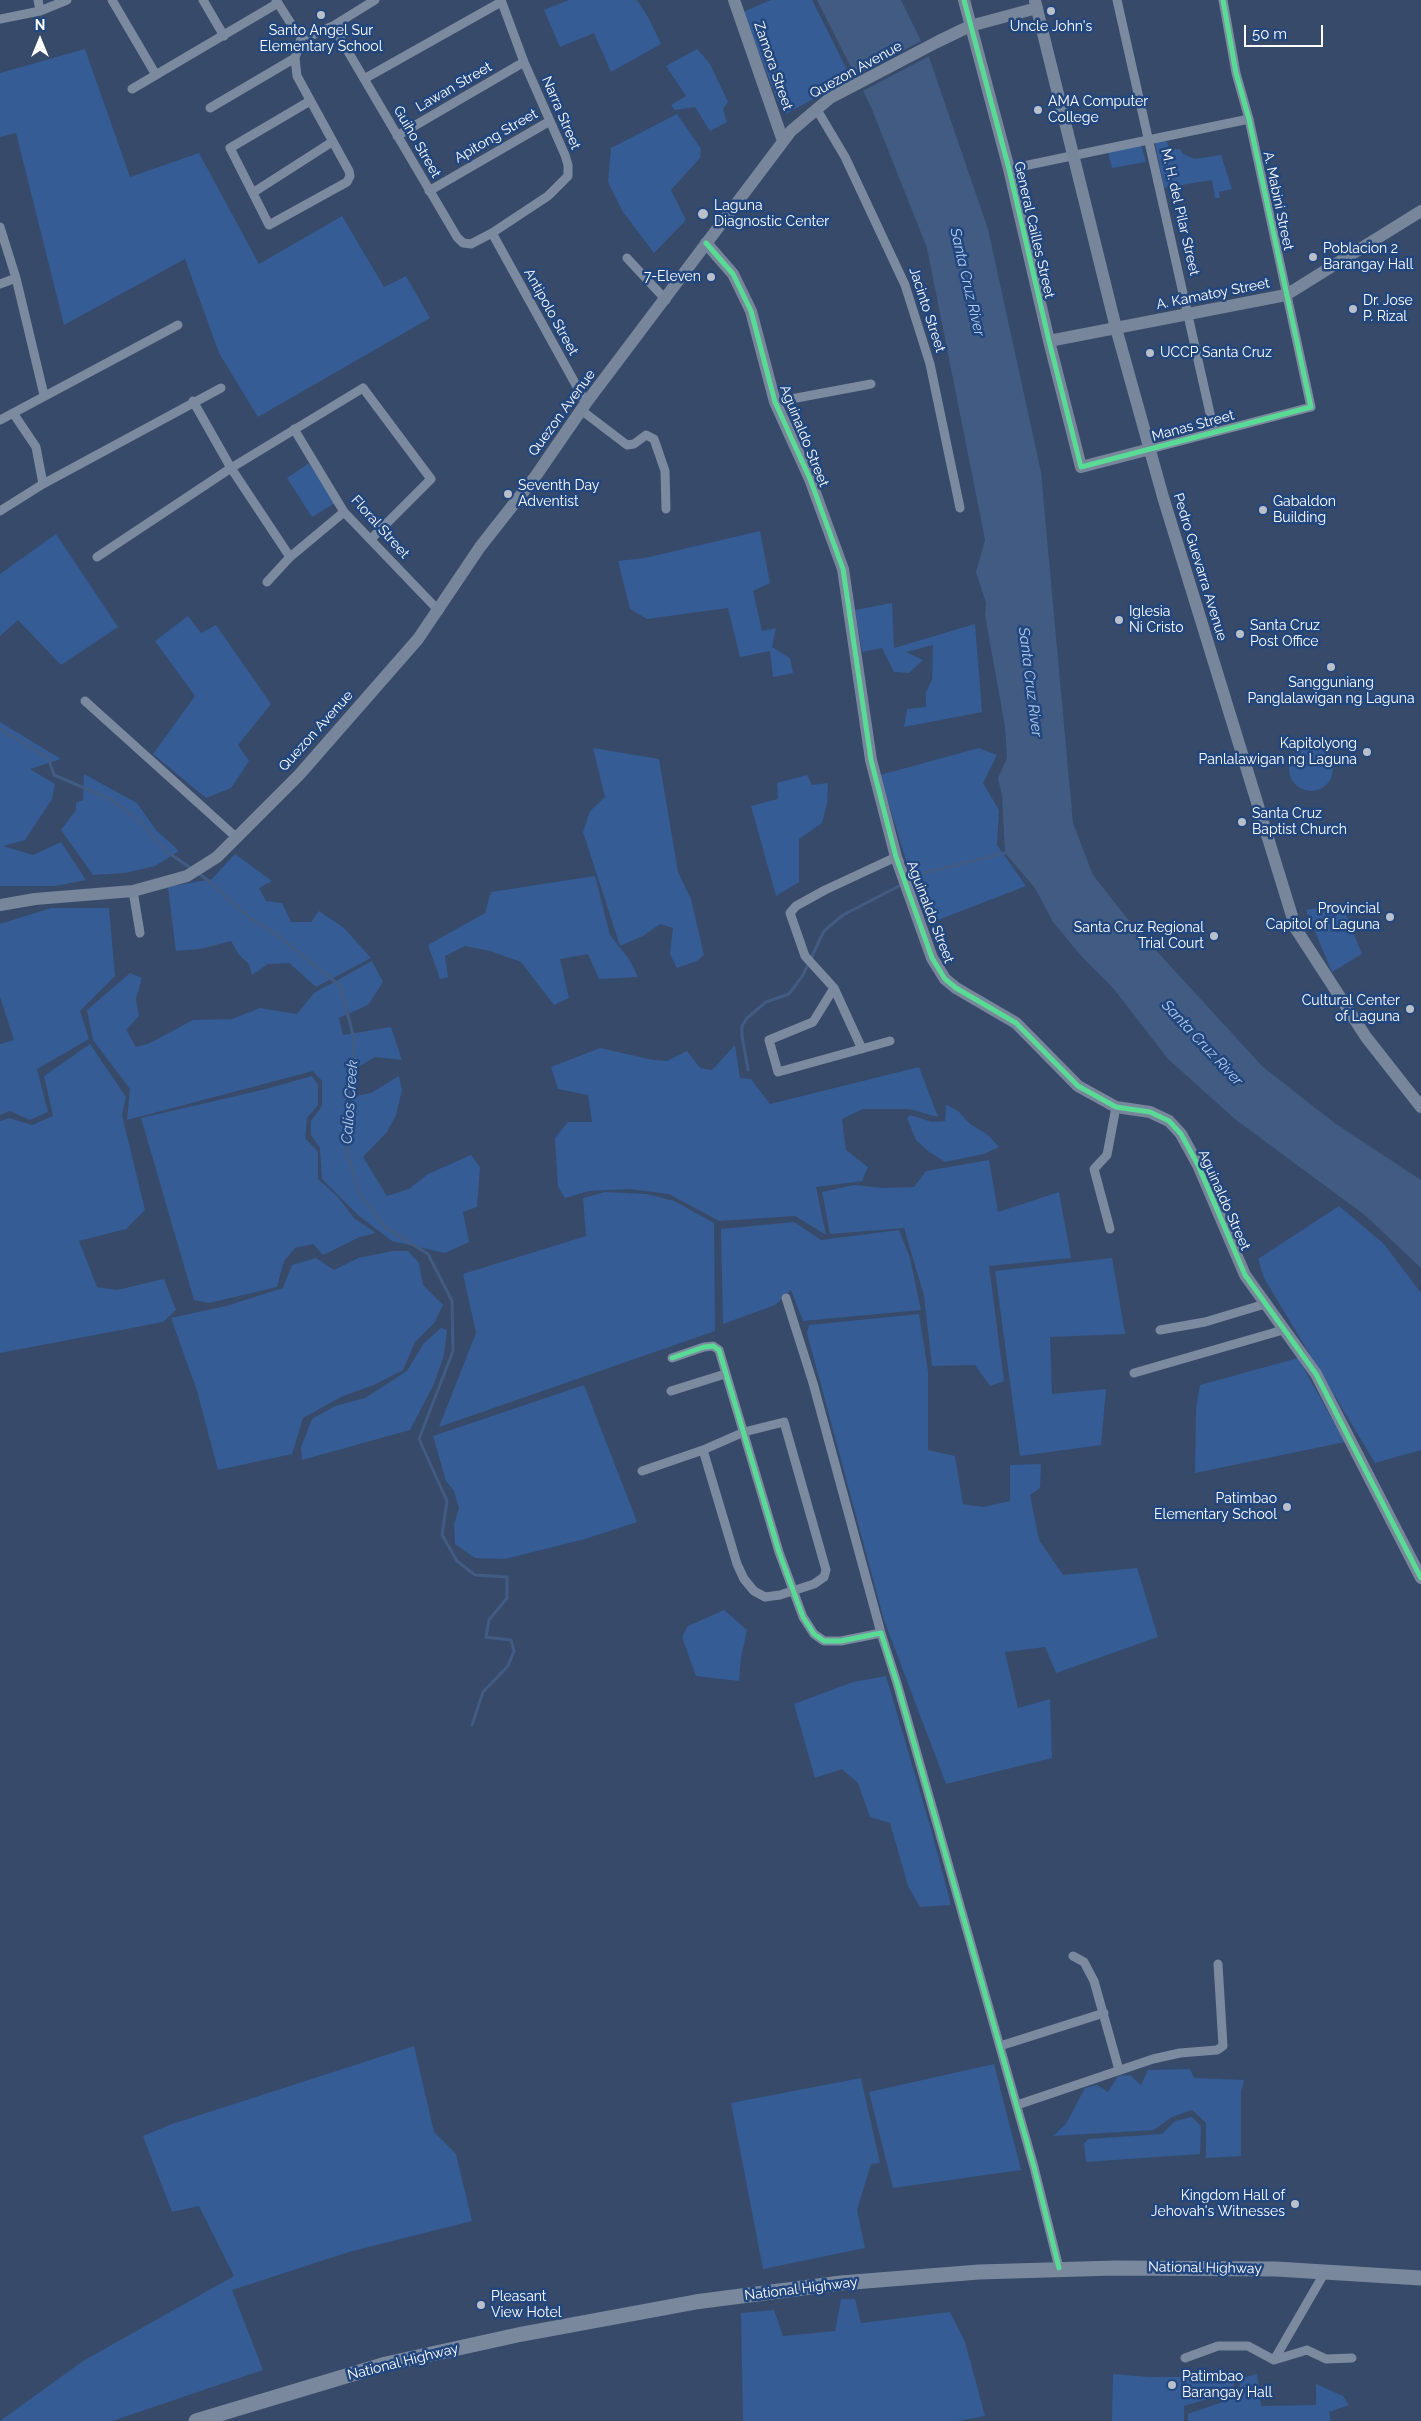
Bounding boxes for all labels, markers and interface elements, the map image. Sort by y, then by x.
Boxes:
marker: Uncle John's [1045,5,1057,17]
marker: Santo Angel Sur Elementary School [315,9,327,21]
north arrow [15,15,65,65]
scale bar [1246,15,1325,47]
text: N [35,17,45,33]
place label: Uncle John's [1010,19,1092,35]
street label: Zamora Street [750,20,796,112]
place label: Santo Angel Sur Elementary School [260,23,382,56]
text: 50 m [1252,25,1287,43]
street label: Quezon Avenue [807,38,905,102]
street label: Lawan Street [413,58,495,116]
street label: Narra Street [538,74,584,152]
place label: AMA Computer College [1048,94,1148,126]
street label: Guiho Street [390,103,444,181]
marker: AMA Computer College [1032,104,1044,116]
street label: Apitong Street [451,105,541,167]
street label: M. H. del Pilar Street [1157,147,1203,277]
street label: A. Mabini Street [1259,150,1297,252]
street label: General Cailles Street [1010,160,1058,300]
place label: Laguna Diagnostic Center [714,198,829,230]
marker: Laguna Diagnostic Center [696,207,710,221]
water label: Santa Cruz River [946,226,988,338]
place label: Poblacion 2 Barangay Hall [1323,241,1413,274]
marker: Poblacion 2 Barangay Hall [1307,251,1319,263]
street label: Jacinto Street [905,265,949,355]
street label: Antipolo Street [520,266,582,358]
place label: 7-Eleven [644,269,701,285]
marker: 7-Eleven [705,271,717,283]
street label: A. Kamatoy Street [1155,275,1271,313]
place label: Dr. Jose P. Rizal [1363,293,1413,326]
marker: Dr. Jose P. Rizal [1347,303,1359,315]
place label: UCCP Santa Cruz [1160,345,1272,361]
marker: UCCP Santa Cruz [1144,347,1156,359]
street label: Quezon Avenue [525,366,599,460]
street label: Aguinaldo Street [776,383,832,489]
street label: Manas Street [1150,407,1236,445]
place label: Seventh Day Adventist [518,478,599,511]
marker: Seventh Day Adventist [502,488,514,500]
street label: Pedro Guevarra Avenue [1170,491,1230,643]
street label: Floral Street [347,492,413,562]
place label: Gabaldon Building [1273,494,1336,526]
marker: Gabaldon Building [1257,504,1269,516]
place label: Iglesia Ni Cristo [1129,604,1184,636]
marker: Iglesia Ni Cristo [1113,614,1125,626]
place label: Santa Cruz Post Office [1250,618,1320,650]
water label: Santa Cruz River [1014,626,1046,738]
marker: Santa Cruz Post Office [1234,628,1246,640]
marker: Sangguniang Panglalawigan ng Laguna [1325,661,1337,673]
place label: Sangguniang Panglalawigan ng Laguna [1247,675,1415,708]
street label: Quezon Avenue [275,687,357,775]
place label: Kapitolyong Panlalawigan ng Laguna [1199,736,1357,769]
marker: Kapitolyong Panlalawigan ng Laguna [1361,746,1373,758]
place label: Santa Cruz Baptist Church [1252,806,1347,839]
marker: Santa Cruz Baptist Church [1236,816,1248,828]
street label: Aguinaldo Street [903,858,957,966]
place label: Provincial Capitol of Laguna [1266,901,1380,934]
marker: Provincial Capitol of Laguna [1384,911,1396,923]
place label: Santa Cruz Regional Trial Court [1074,920,1204,952]
marker: Santa Cruz Regional Trial Court [1208,930,1220,942]
place label: Cultural Center of Laguna [1302,993,1400,1026]
water label: Santa Cruz River [1158,996,1246,1090]
marker: Cultural Center of Laguna [1404,1003,1416,1015]
water label: Calios Creek [338,1059,362,1145]
street label: Aguinaldo Street [1194,1147,1254,1253]
place label: Patimbao Elementary School [1154,1491,1277,1524]
marker: Patimbao Elementary School [1281,1501,1293,1513]
place label: Kingdom Hall of Jehovah's Witnesses [1151,2188,1285,2220]
marker: Kingdom Hall of Jehovah's Witnesses [1289,2198,1301,2210]
street label: National Highway [1148,2259,1262,2277]
street label: National Highway [744,2274,858,2304]
place label: Pleasant View Hotel [491,2289,562,2322]
marker: Pleasant View Hotel [475,2299,487,2311]
street label: National Highway [346,2340,460,2384]
place label: Patimbao Barangay Hall [1182,2369,1272,2402]
marker: Patimbao Barangay Hall [1166,2379,1178,2391]

